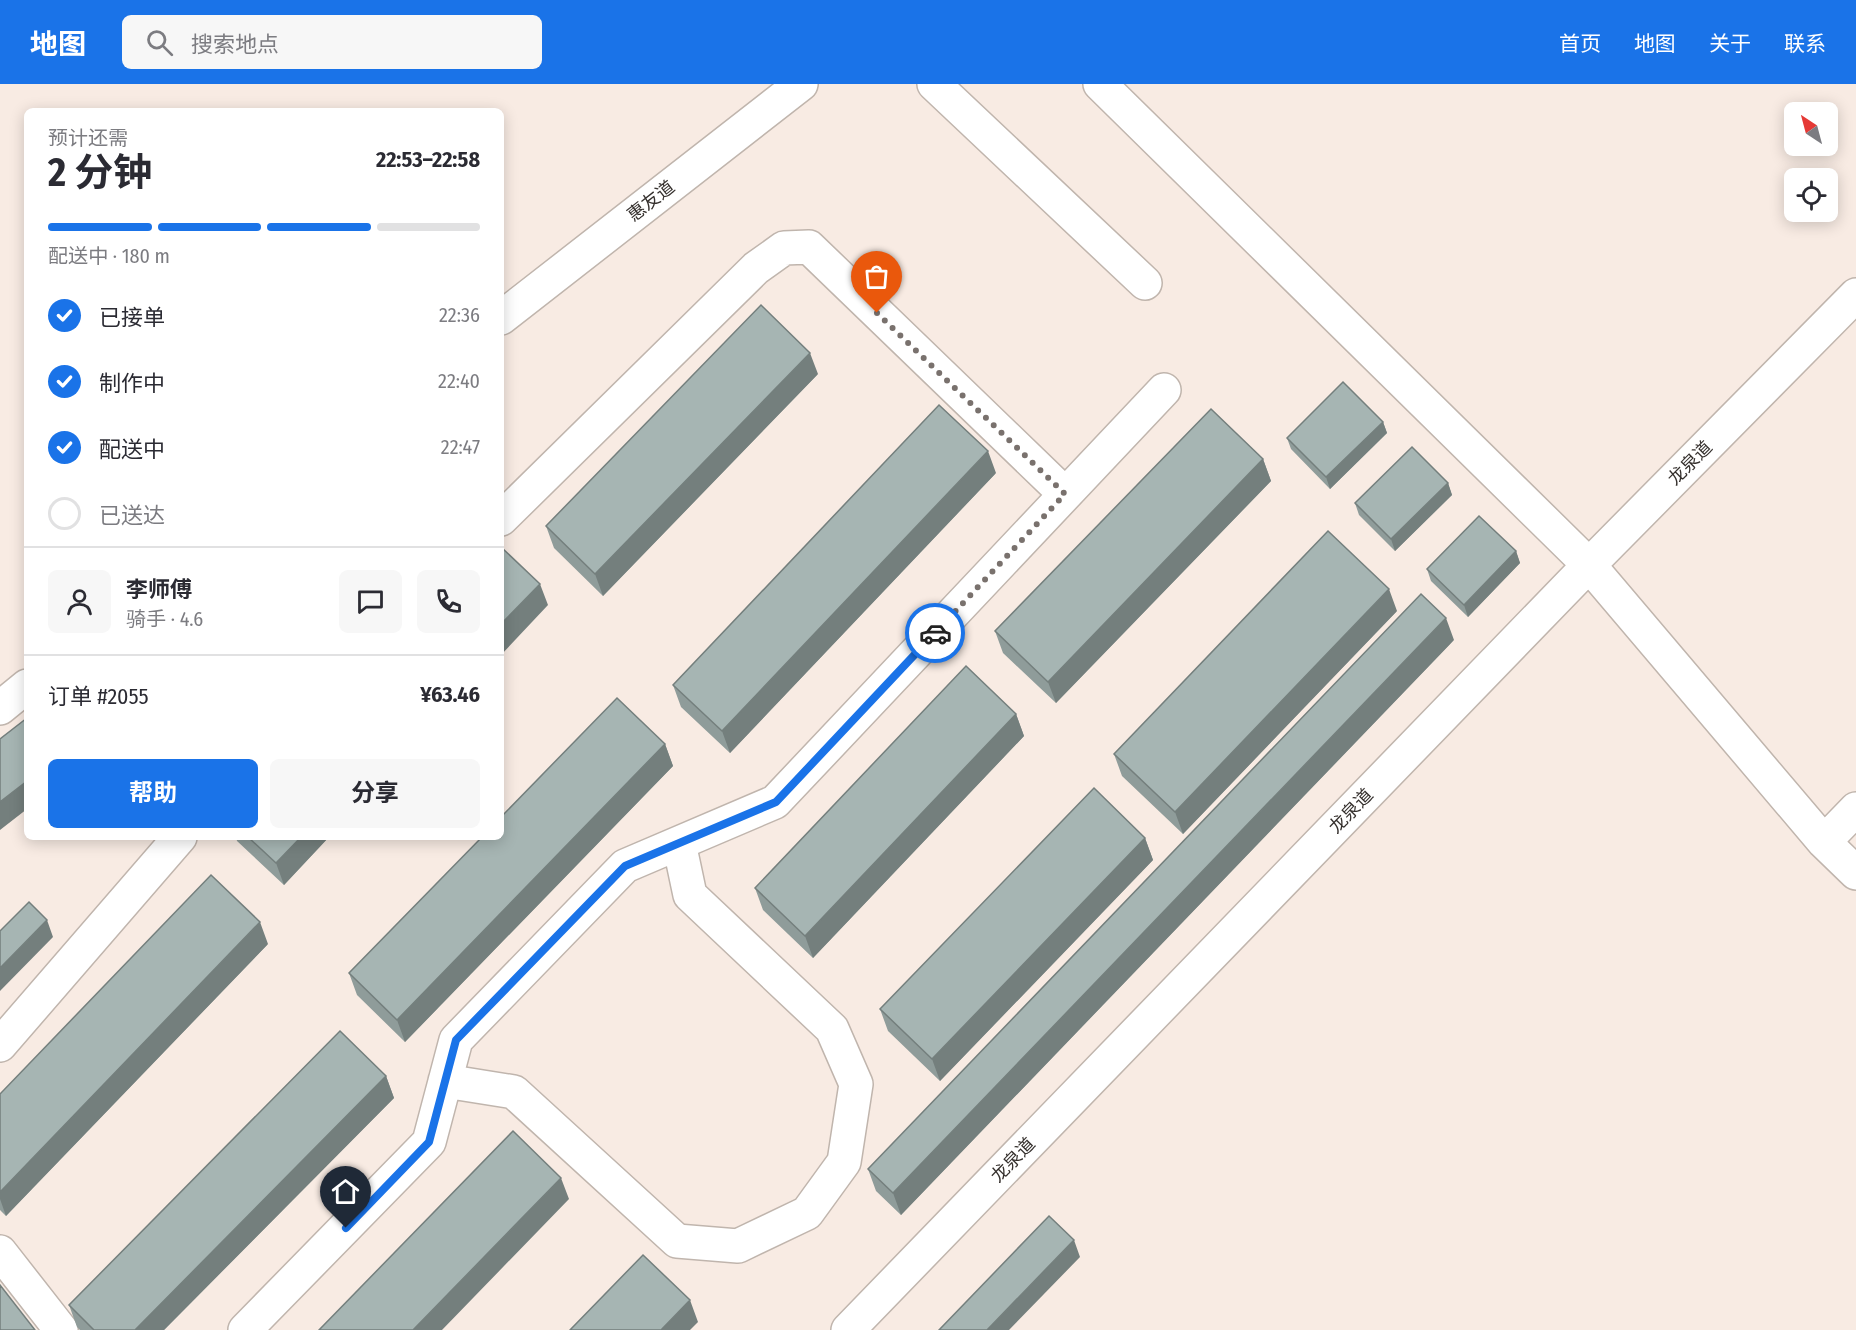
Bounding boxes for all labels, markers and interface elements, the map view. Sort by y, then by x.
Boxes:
search box [122,15,542,69]
icon: search [143,26,176,59]
text: 地图 [30,28,86,61]
text: 搜索地点 [191,31,279,58]
text: 首页 [1559,31,1601,57]
text: 地图 [1634,31,1676,57]
text: 关于 [1709,31,1751,57]
text: 联系 [1784,31,1826,57]
north arrow [1784,102,1838,156]
map controls [1784,102,1838,222]
text: 预计还需 [48,126,128,150]
text: 22:53–22:58 [376,146,480,173]
text: 2 分钟 [48,150,152,196]
button: locate [1784,168,1838,222]
street label: 惠友道 [623,176,679,226]
text: 配送中 · 180 m [48,244,170,268]
pin [851,251,902,313]
icon: bag [860,260,893,293]
icon: check [48,299,81,332]
text: 22:36 [439,303,480,327]
text: 已接单 [99,304,165,331]
icon: check [48,365,81,398]
text: 22:40 [438,369,480,393]
text: 制作中 [99,370,165,397]
icon: check [48,431,81,464]
text: 22:47 [441,435,480,459]
text: 配送中 [99,436,165,463]
street label: 龙泉道 [1663,436,1717,490]
text: 已送达 [99,502,165,529]
button: person [48,570,111,633]
button: chat [339,570,402,633]
button: phone [417,570,480,633]
text: 李师傅 [126,576,192,603]
courier [905,603,965,663]
text: 骑手 · 4.6 [126,607,203,631]
icon: car [919,617,952,650]
text: ¥63.46 [420,681,480,708]
text: 订单 #2055 [48,683,149,710]
button: 帮助 [48,759,258,828]
button: 分享 [270,759,480,828]
street label: 龙泉道 [1324,784,1378,838]
street label: 龙泉道 [986,1133,1040,1187]
pin [320,1166,371,1228]
icon: home [329,1175,362,1208]

